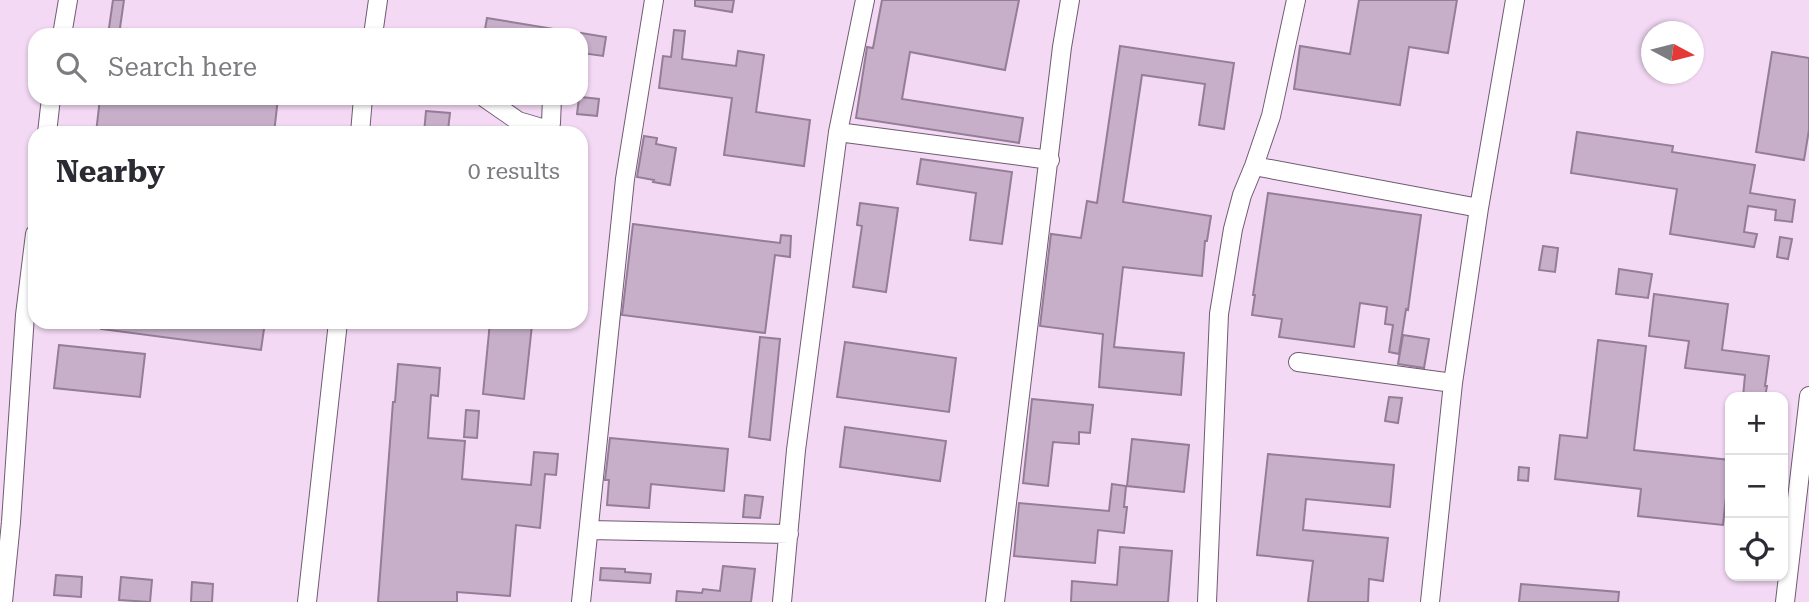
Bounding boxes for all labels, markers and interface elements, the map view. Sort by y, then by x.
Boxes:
north arrow [1641,21,1704,84]
search box [28,28,588,105]
icon: search [52,48,90,86]
text: Search here [108,52,257,82]
text: Nearby [56,154,165,189]
text: 0 results [468,158,560,185]
map controls [1725,392,1788,581]
button: + [1725,392,1788,455]
button: − [1725,455,1788,518]
button: locate [1725,518,1788,581]

